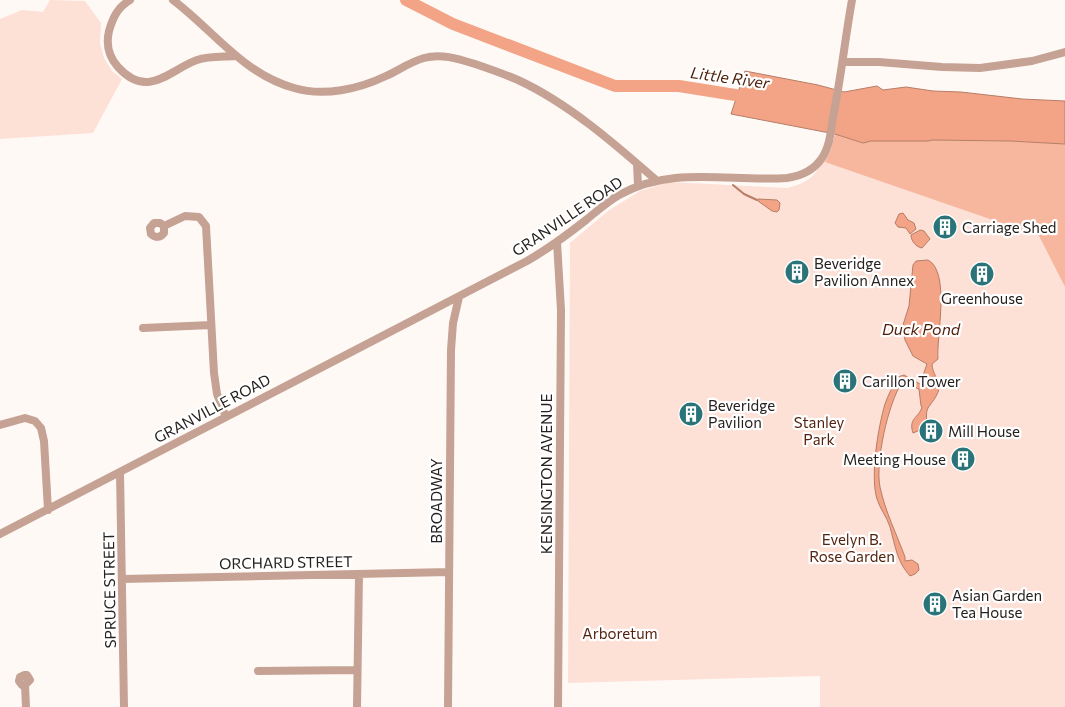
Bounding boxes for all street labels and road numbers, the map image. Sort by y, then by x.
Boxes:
street label: GRANVILLE ROAD [508,172,626,260]
street label: GRANVILLE ROAD [151,370,273,446]
street label: KENSINGTON AVENUE [537,394,555,554]
street label: BROADWAY [427,458,445,544]
street label: SPRUCE STREET [99,531,119,648]
street label: ORCHARD STREET [219,552,353,572]

